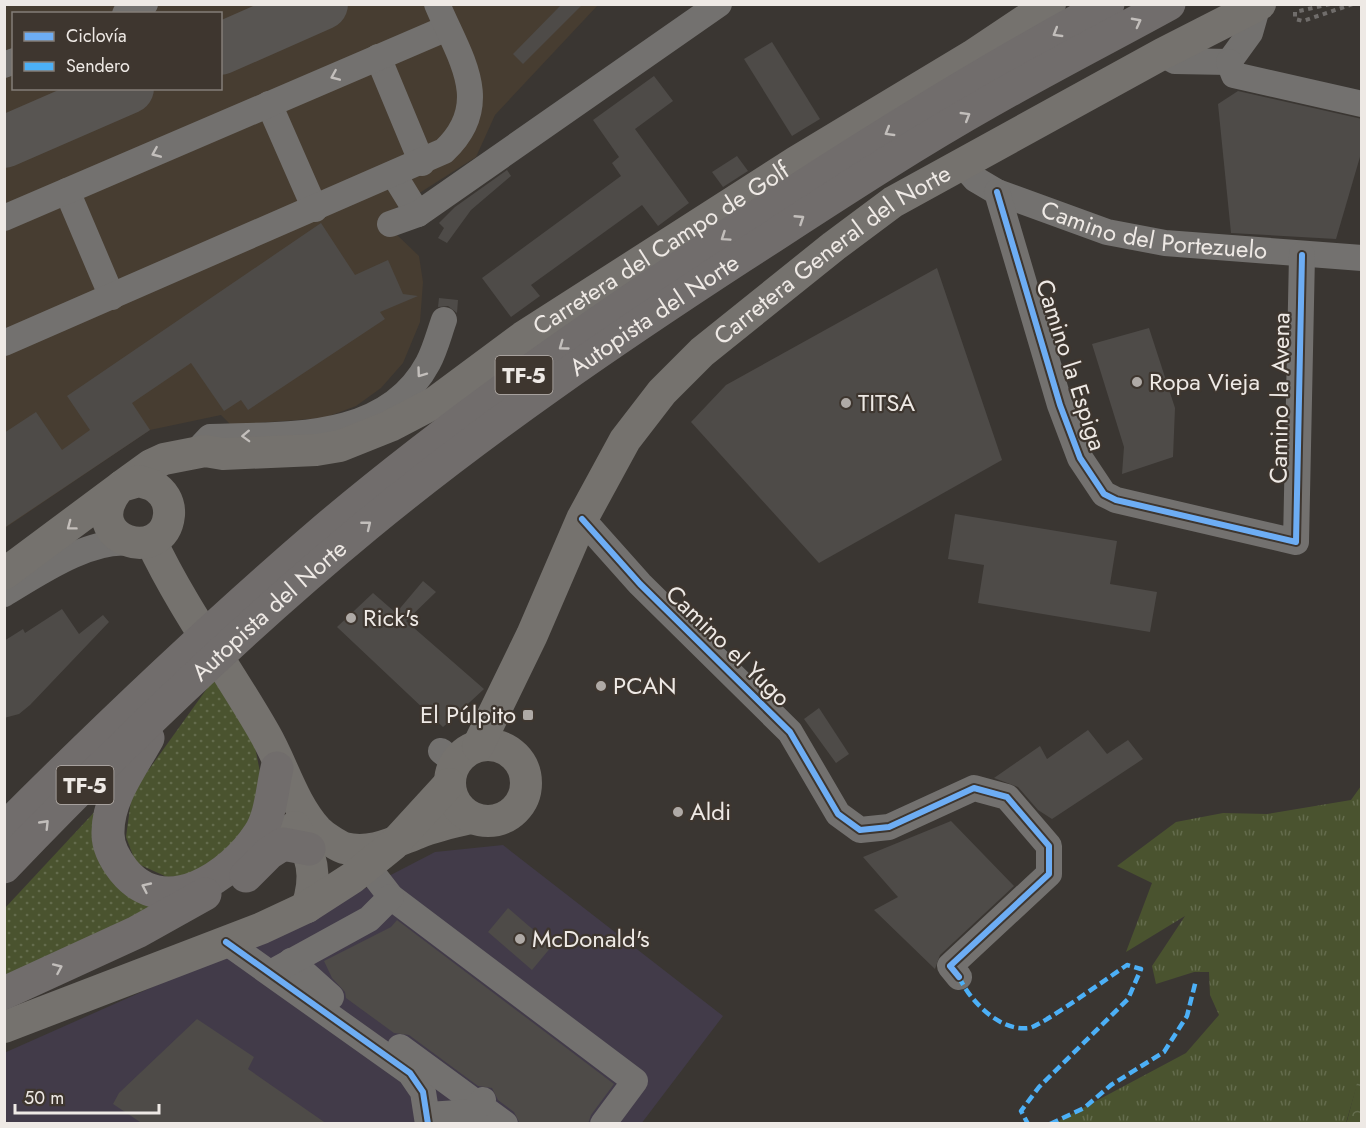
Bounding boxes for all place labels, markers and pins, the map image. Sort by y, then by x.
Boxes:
place label: Ropa Vieja [1149,364,1260,399]
marker: Ropa Vieja [1130,375,1144,389]
place label: TITSA [858,385,915,420]
marker: TITSA [839,396,853,410]
place label: Rick's [363,600,419,635]
marker: Rick's [344,611,358,625]
place label: PCAN [613,668,677,703]
marker: PCAN [594,679,608,693]
place label: El Púlpito [420,697,516,732]
marker: El Púlpito [521,708,535,722]
place label: Aldi [690,794,731,829]
marker: Aldi [671,805,685,819]
place label: McDonald's [532,921,650,956]
marker: McDonald's [513,932,527,946]

